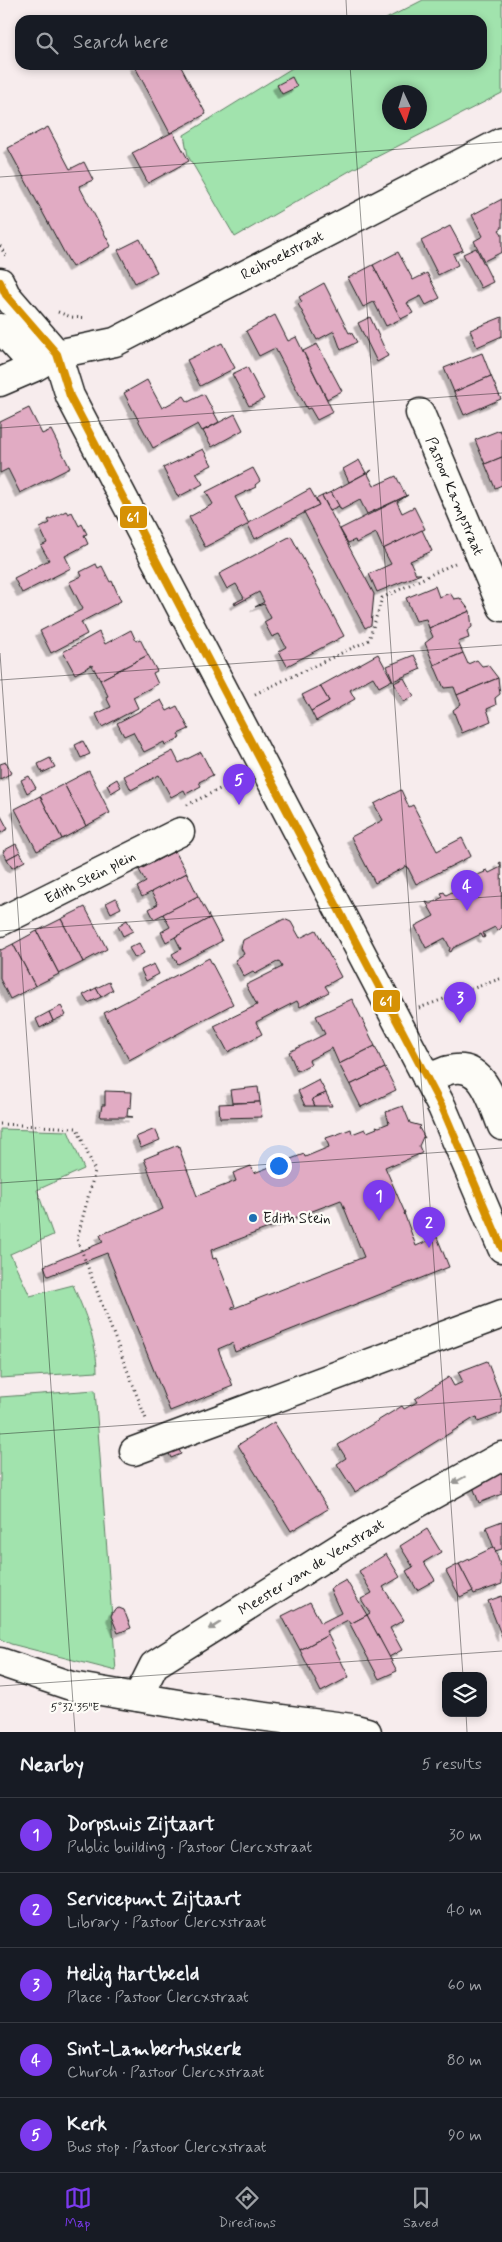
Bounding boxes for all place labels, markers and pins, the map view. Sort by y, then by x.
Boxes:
pin: 5 [223,764,255,805]
pin: 4 [451,870,483,911]
pin: 3 [444,982,476,1023]
pin: 1 [363,1180,395,1221]
pin: 2 [413,1207,445,1248]
place label: Edith Stein [263,1209,331,1229]
marker: Edith Stein [247,1212,259,1224]

